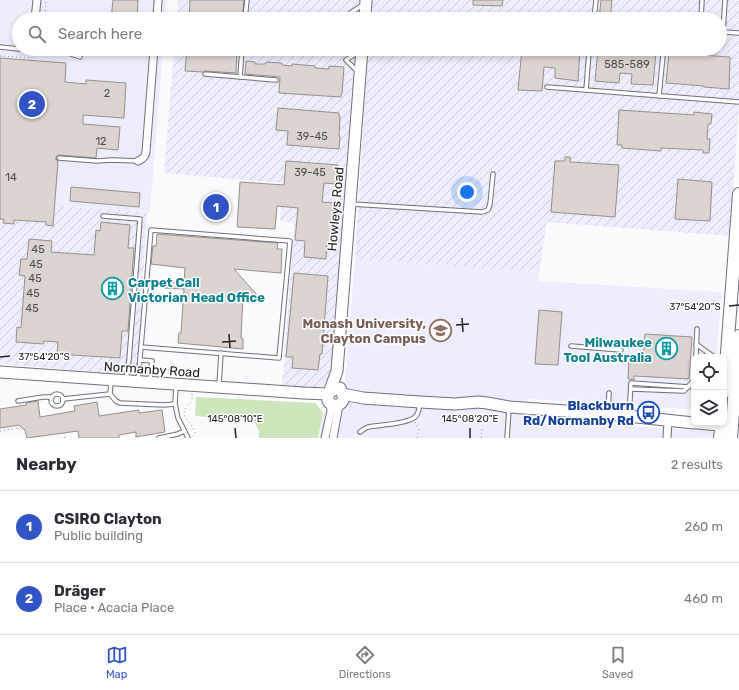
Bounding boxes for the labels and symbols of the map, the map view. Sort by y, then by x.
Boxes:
house number: 585-589 [604,58,650,71]
house number: 2 [104,87,110,100]
pin: 2 [19,89,45,119]
house number: 39-45 [296,130,328,143]
house number: 12 [95,135,107,148]
house number: 39-45 [294,166,326,179]
street label: Howleys Road [324,166,347,252]
house number: 14 [5,171,17,184]
your location [457,182,477,202]
pin: 1 [203,192,229,222]
house number: 45 [31,243,45,256]
house number: 45 [29,258,43,271]
house number: 45 [28,272,42,285]
place label: Carpet Call Victorian Head Office [128,275,265,305]
building icon: Carpet Call Victorian Head Office [99,276,125,302]
house number: 45 [26,287,40,300]
text: 37°54'20"S [669,301,721,313]
house number: 45 [25,302,39,315]
place label: Monash University, Clayton Campus [303,316,426,346]
school or university icon: Monash University, Clayton Campus [428,317,454,343]
place label: Milwaukee Tool Australia [564,335,652,365]
building icon: Milwaukee Tool Australia [654,336,680,362]
text: 37°54'20"S [18,351,70,363]
street label: Normanby Road [103,359,201,380]
place label: Blackburn Rd/Normanby Rd [523,398,634,428]
bus stop icon: Blackburn Rd/Normanby Rd [636,399,662,425]
text: 145°08'10"E [207,413,263,425]
text: 145°08'20"E [441,413,499,425]

